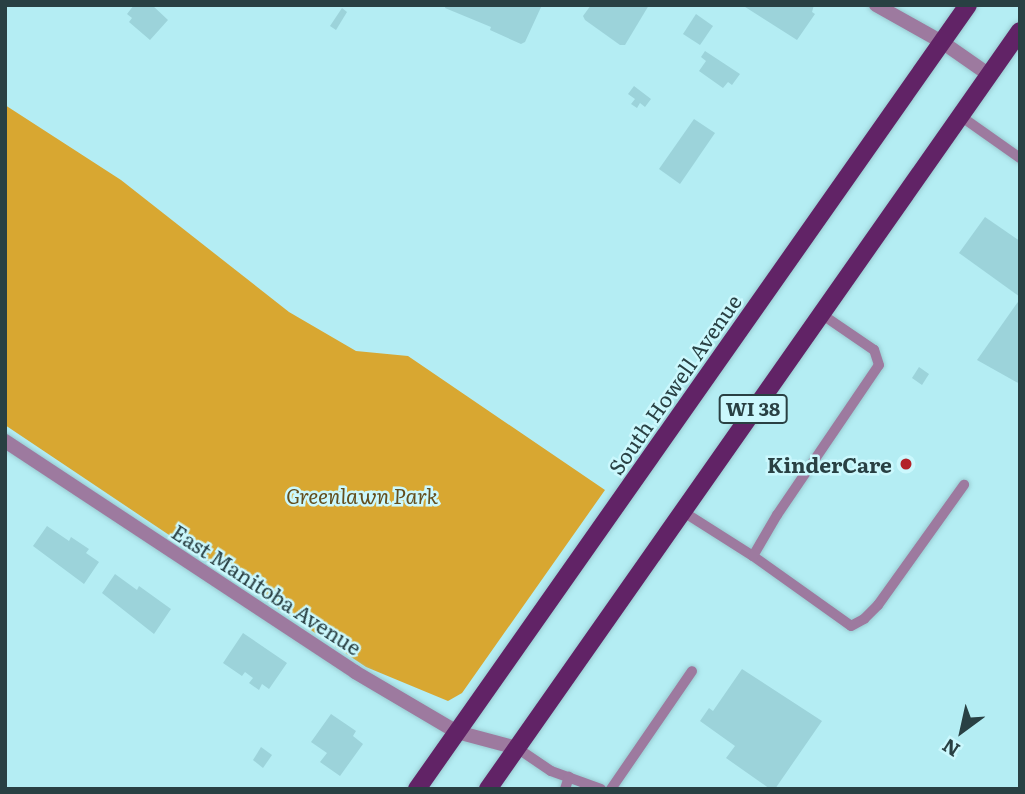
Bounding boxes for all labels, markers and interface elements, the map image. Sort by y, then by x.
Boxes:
street label: South Howell Avenue [602,289,746,479]
road number: WI 38 [718,394,788,424]
place label: KinderCare [767,451,892,477]
marker: KinderCare [898,456,914,472]
park label: Greenlawn Park [286,482,438,508]
street label: East Manitoba Avenue [168,518,366,660]
north arrow [927,696,997,766]
text: N [936,733,965,765]

